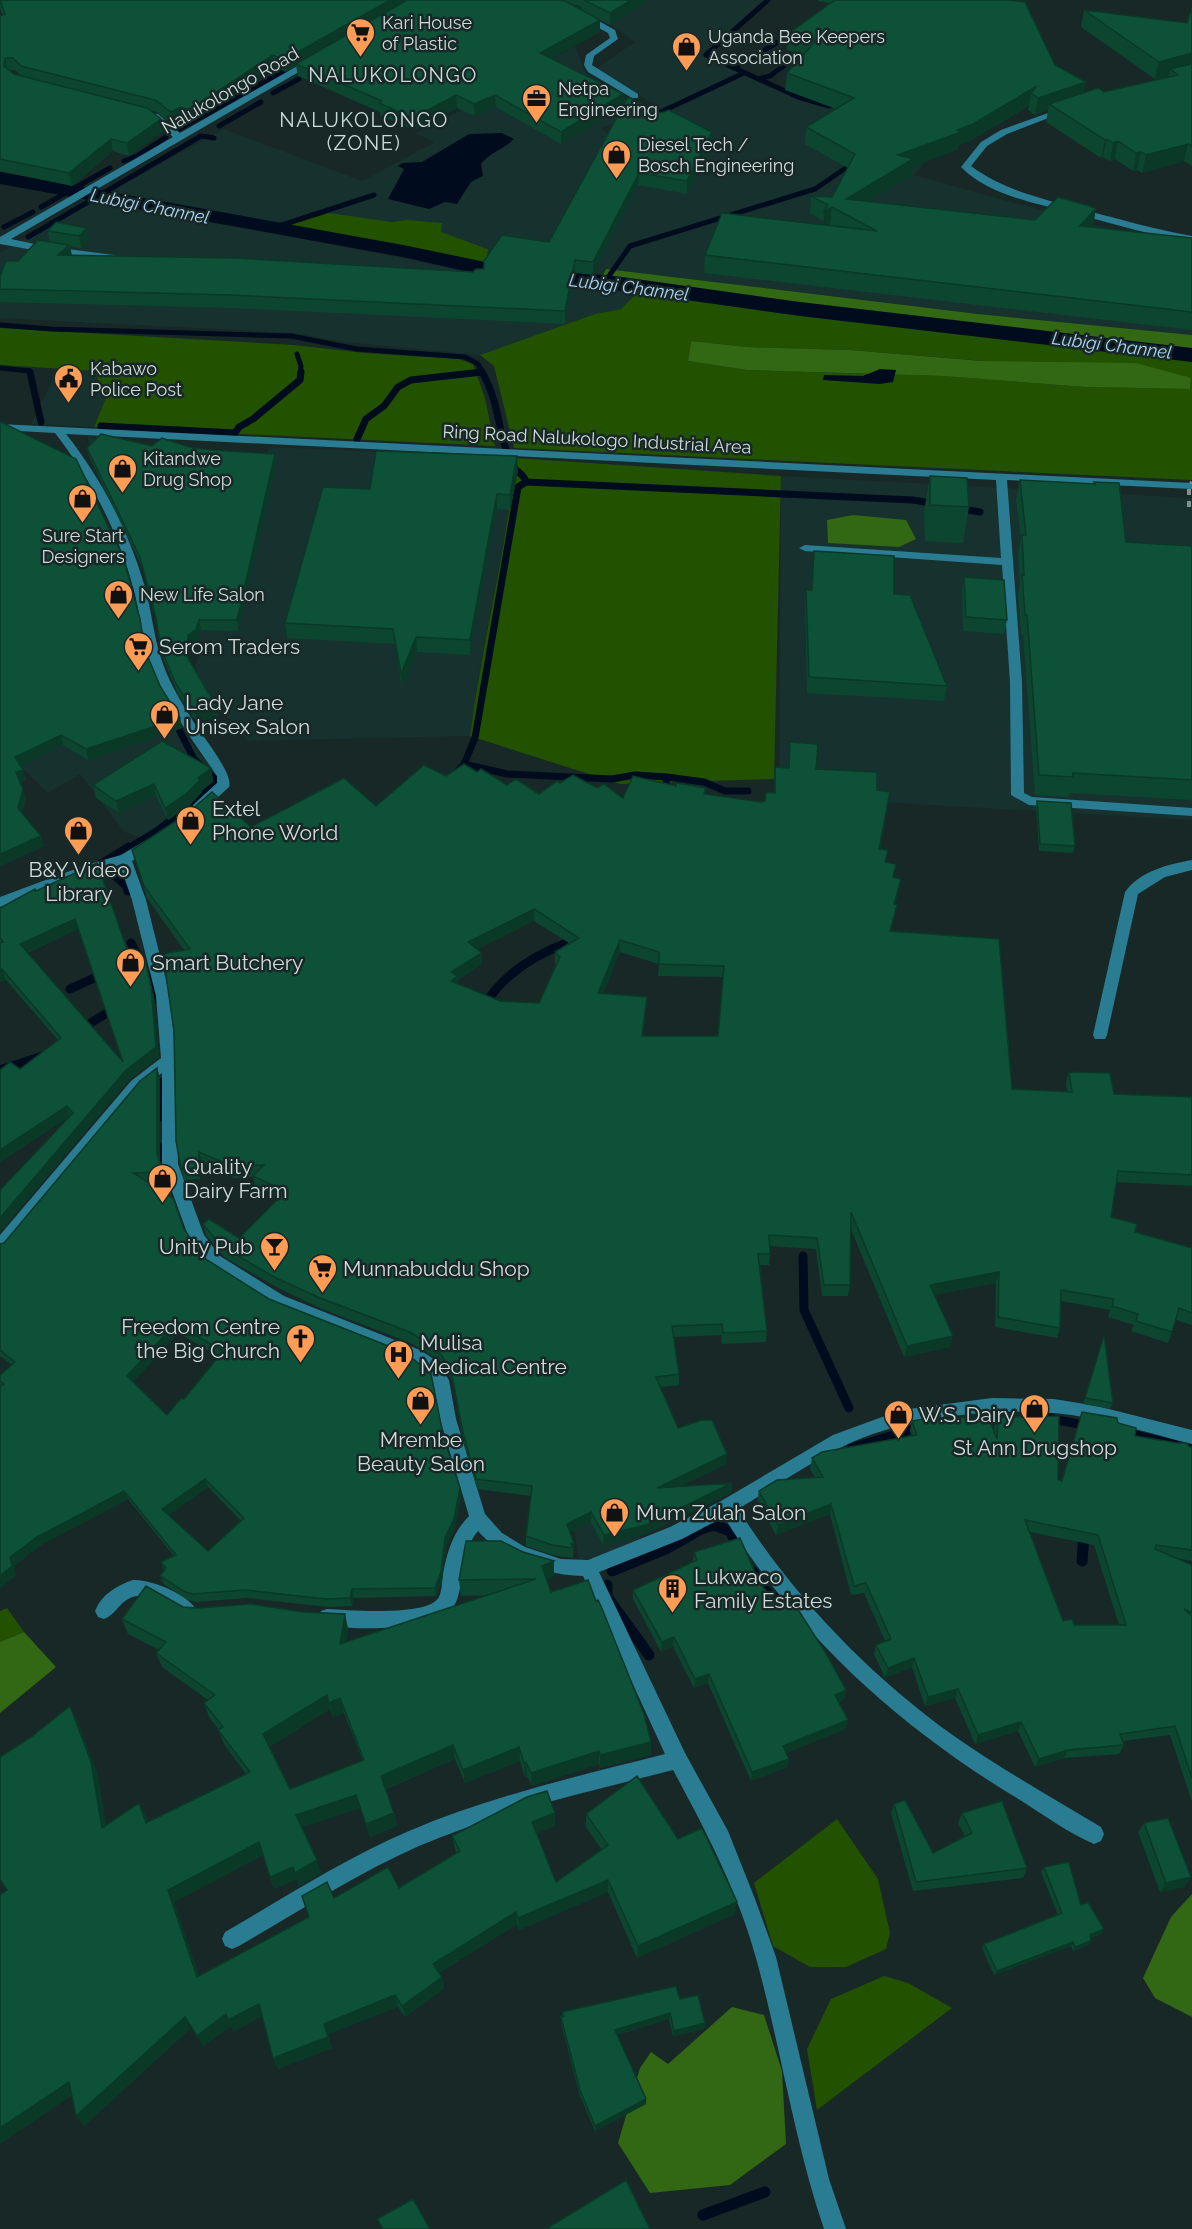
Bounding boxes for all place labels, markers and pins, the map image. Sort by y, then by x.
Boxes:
place label: Kari House of Plastic [382,12,472,54]
supermarket icon: Kari House of Plastic [345,16,377,58]
place label: Uganda Bee Keepers Association [708,26,885,68]
shop icon: Uganda Bee Keepers Association [671,30,703,72]
place label: Netpa Engineering [558,78,658,120]
office icon: Netpa Engineering [521,82,553,124]
place label: Diesel Tech / Bosch Engineering [638,134,794,176]
shop icon: Diesel Tech / Bosch Engineering [601,138,633,180]
place label: Kabawo Police Post [90,358,182,400]
public building icon: Kabawo Police Post [53,362,85,404]
place label: Kitandwe Drug Shop [143,448,232,490]
shop icon: Kitandwe Drug Shop [106,452,138,494]
shop icon: Sure Start Designers [67,482,99,524]
place label: Sure Start Designers [41,525,125,567]
shop icon: New Life Salon [103,578,135,620]
place label: New Life Salon [140,584,265,605]
supermarket icon: Serom Traders [122,630,154,672]
place label: Serom Traders [159,634,300,659]
place label: Lady Jane Unisex Salon [185,690,310,739]
shop icon: Lady Jane Unisex Salon [148,698,180,740]
place label: Extel Phone World [212,796,338,845]
shop icon: Extel Phone World [175,804,207,846]
shop icon: B&Y Video Library [63,814,95,856]
place label: B&Y Video Library [29,857,129,906]
shop icon: Smart Butchery [115,946,147,988]
place label: Smart Butchery [152,950,303,975]
place label: Quality Dairy Farm [184,1154,288,1203]
shop icon: Quality Dairy Farm [147,1162,179,1204]
bar icon: Unity Pub [258,1230,290,1272]
place label: Unity Pub [159,1234,253,1259]
supermarket icon: Munnabuddu Shop [306,1252,338,1294]
place label: Munnabuddu Shop [343,1256,530,1281]
place label: Freedom Centre the Big Church [121,1314,280,1363]
church icon: Freedom Centre the Big Church [285,1322,317,1364]
place label: Mulisa Medical Centre [420,1330,567,1379]
hospital icon: Mulisa Medical Centre [383,1338,415,1380]
shop icon: Mrembe Beauty Salon [405,1384,437,1426]
shop icon: St Ann Drugshop [1019,1392,1051,1434]
shop icon: W.S. Dairy [882,1398,914,1440]
place label: W.S. Dairy [919,1402,1015,1427]
place label: Mrembe Beauty Salon [357,1427,485,1476]
place label: St Ann Drugshop [953,1435,1117,1460]
shop icon: Mum Zulah Salon [599,1496,631,1538]
place label: Mum Zulah Salon [636,1500,806,1525]
place label: Lukwaco Family Estates [694,1564,832,1613]
building icon: Lukwaco Family Estates [657,1572,689,1614]

